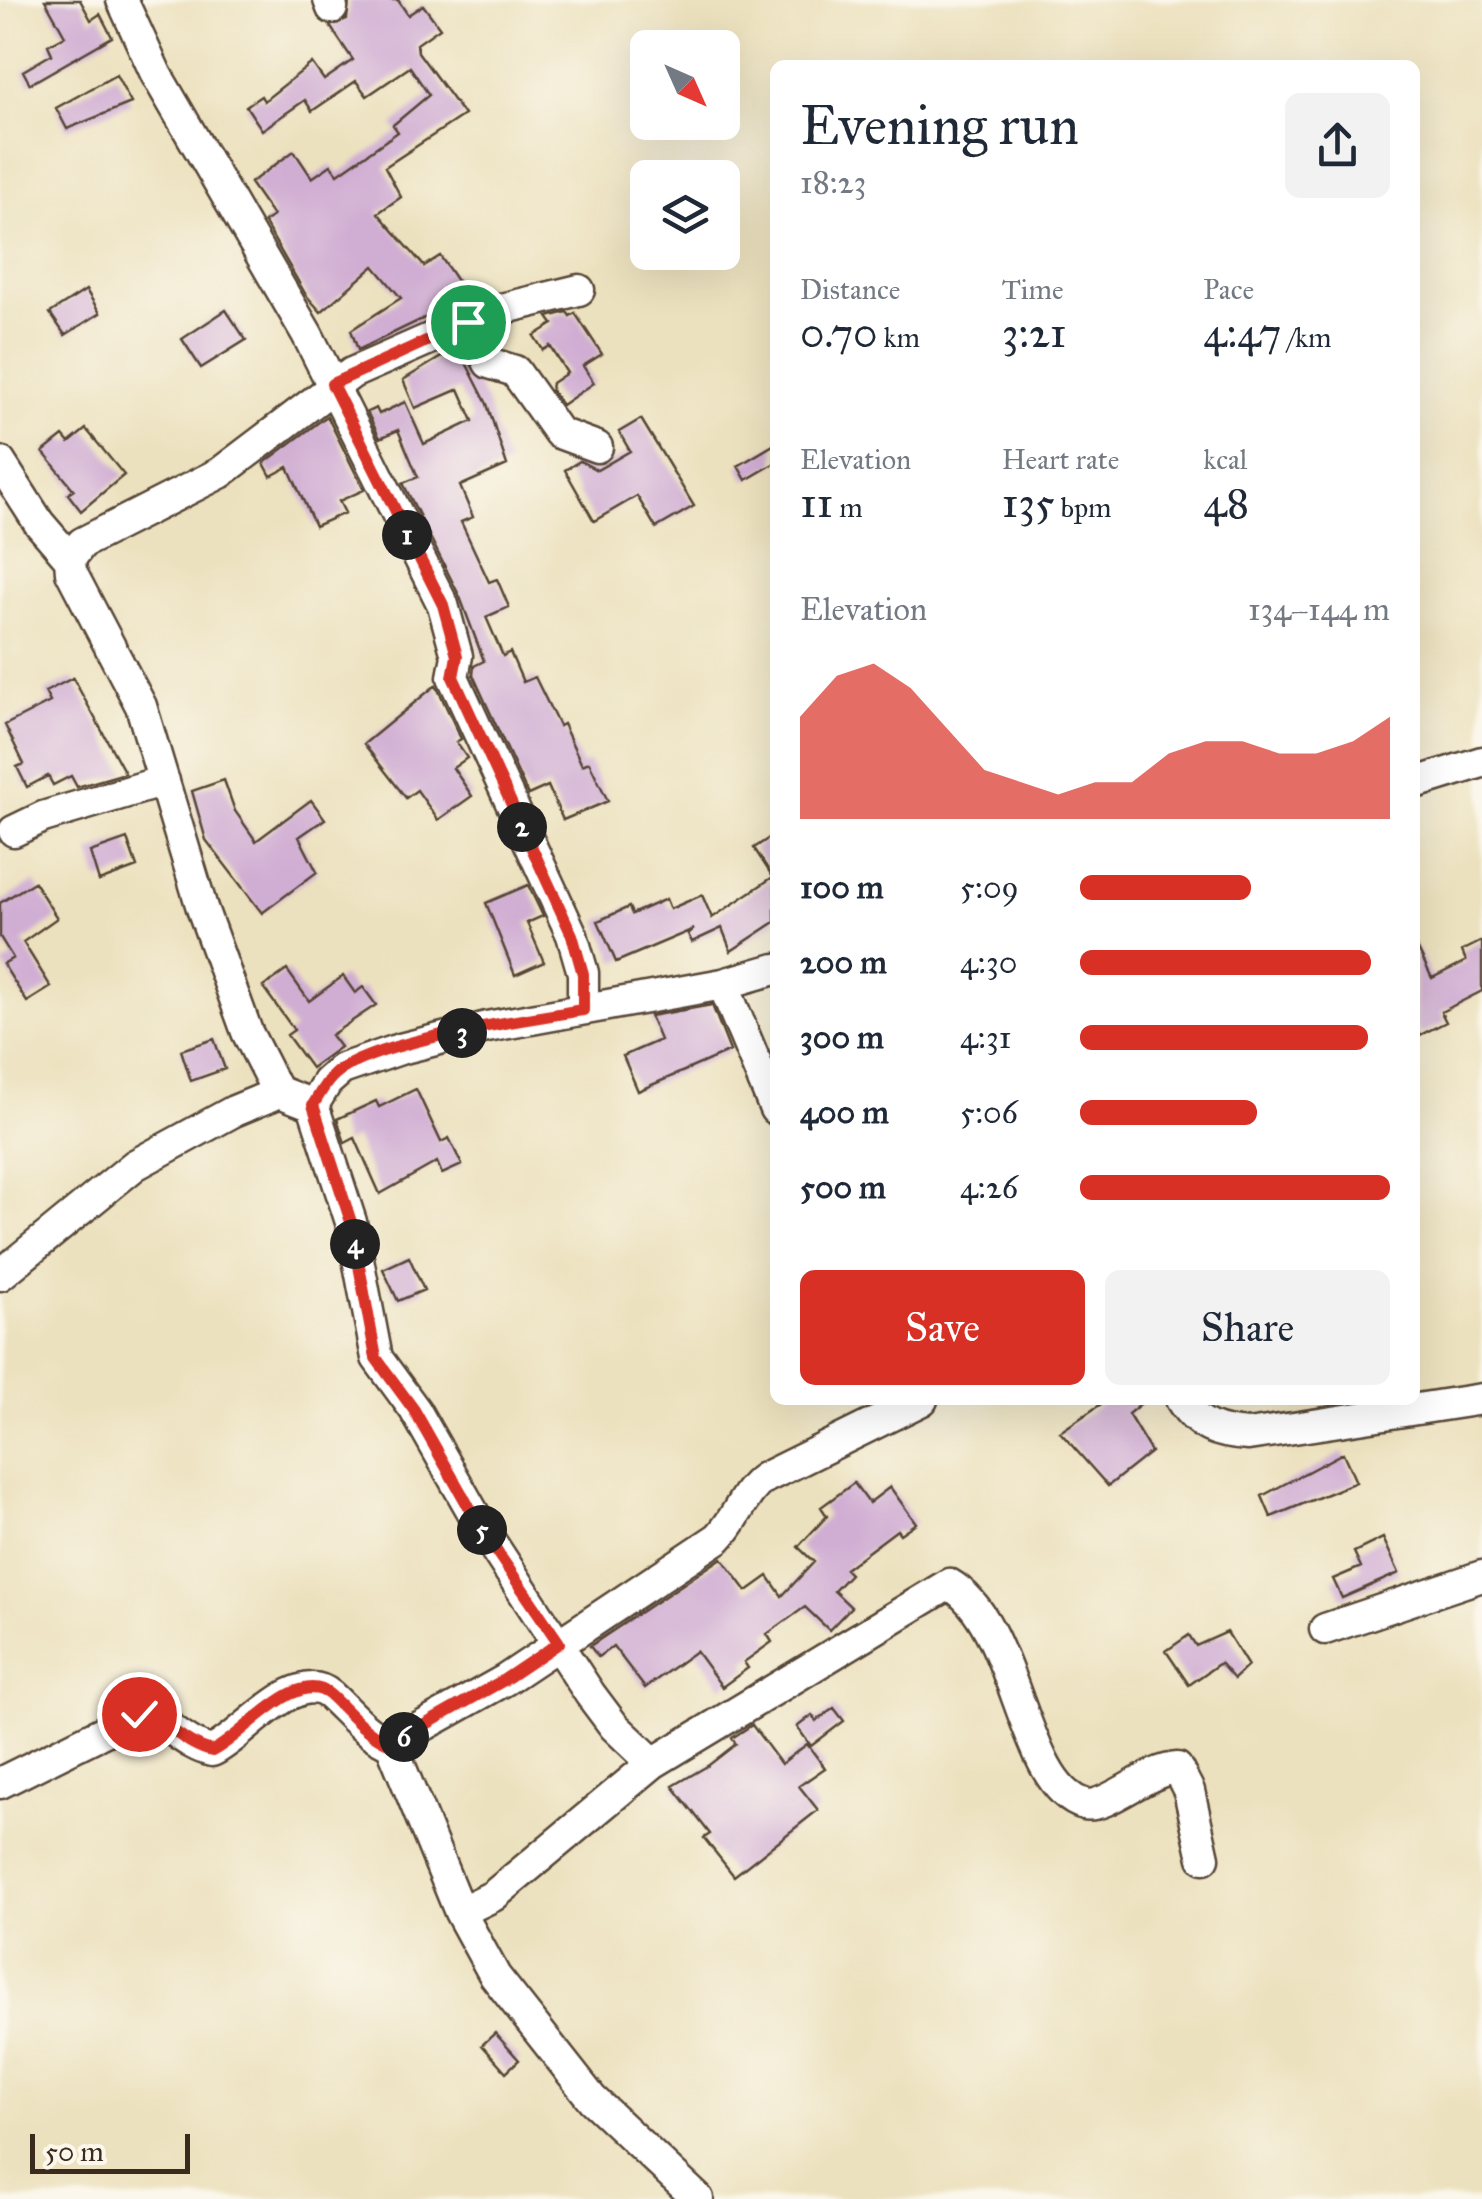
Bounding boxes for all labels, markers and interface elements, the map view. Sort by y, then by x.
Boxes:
north arrow [630,30,740,140]
map controls [630,30,740,270]
text: Evening run [800,92,1079,159]
button: share [1285,93,1390,198]
button: layers [630,160,740,270]
text: 18:23 [800,163,866,202]
text: Distance [800,272,900,307]
text: Time [1002,272,1064,307]
text: Pace [1203,272,1254,307]
pin [426,280,511,365]
icon: arrive [441,295,496,350]
text: 0.70 [800,307,878,359]
text: 3:21 [1002,307,1066,359]
text: 4:47 [1203,307,1281,359]
text: km [878,320,920,355]
text: /km [1281,320,1331,355]
text: Elevation [800,442,911,477]
text: Heart rate [1002,442,1119,477]
text: kcal [1203,442,1247,477]
text: 11 [800,477,833,529]
text: 135 [1002,477,1055,529]
text: 48 [1203,477,1249,529]
text: m [833,490,863,525]
text: bpm [1055,490,1112,525]
pin: 1 [382,510,432,560]
text: 1 [401,517,413,552]
text: Elevation [800,590,927,629]
text: 134–144 m [1248,590,1390,629]
pin: 2 [497,802,547,852]
text: 2 [515,809,529,844]
text: 100 m [800,868,884,907]
text: 5:09 [960,868,1019,907]
text: 200 m [800,943,887,982]
text: 4:30 [960,943,1017,982]
pin: 3 [437,1008,487,1058]
text: 3 [456,1015,468,1050]
text: 300 m [800,1018,884,1057]
text: 4:31 [960,1018,1011,1057]
text: 400 m [800,1093,889,1132]
text: 5:06 [960,1093,1018,1132]
text: 500 m [800,1168,886,1207]
text: 4:26 [960,1168,1018,1207]
pin: 4 [330,1219,380,1269]
text: 4 [347,1226,363,1261]
button: Save [800,1270,1085,1385]
button: Share [1105,1270,1390,1385]
pin: 5 [457,1505,507,1555]
text: 5 [475,1512,489,1547]
pin [97,1672,182,1757]
icon: check [112,1687,167,1742]
pin: 6 [379,1712,429,1762]
text: 6 [397,1719,411,1754]
scale bar [30,2129,190,2174]
text: 50 m [45,2134,104,2169]

